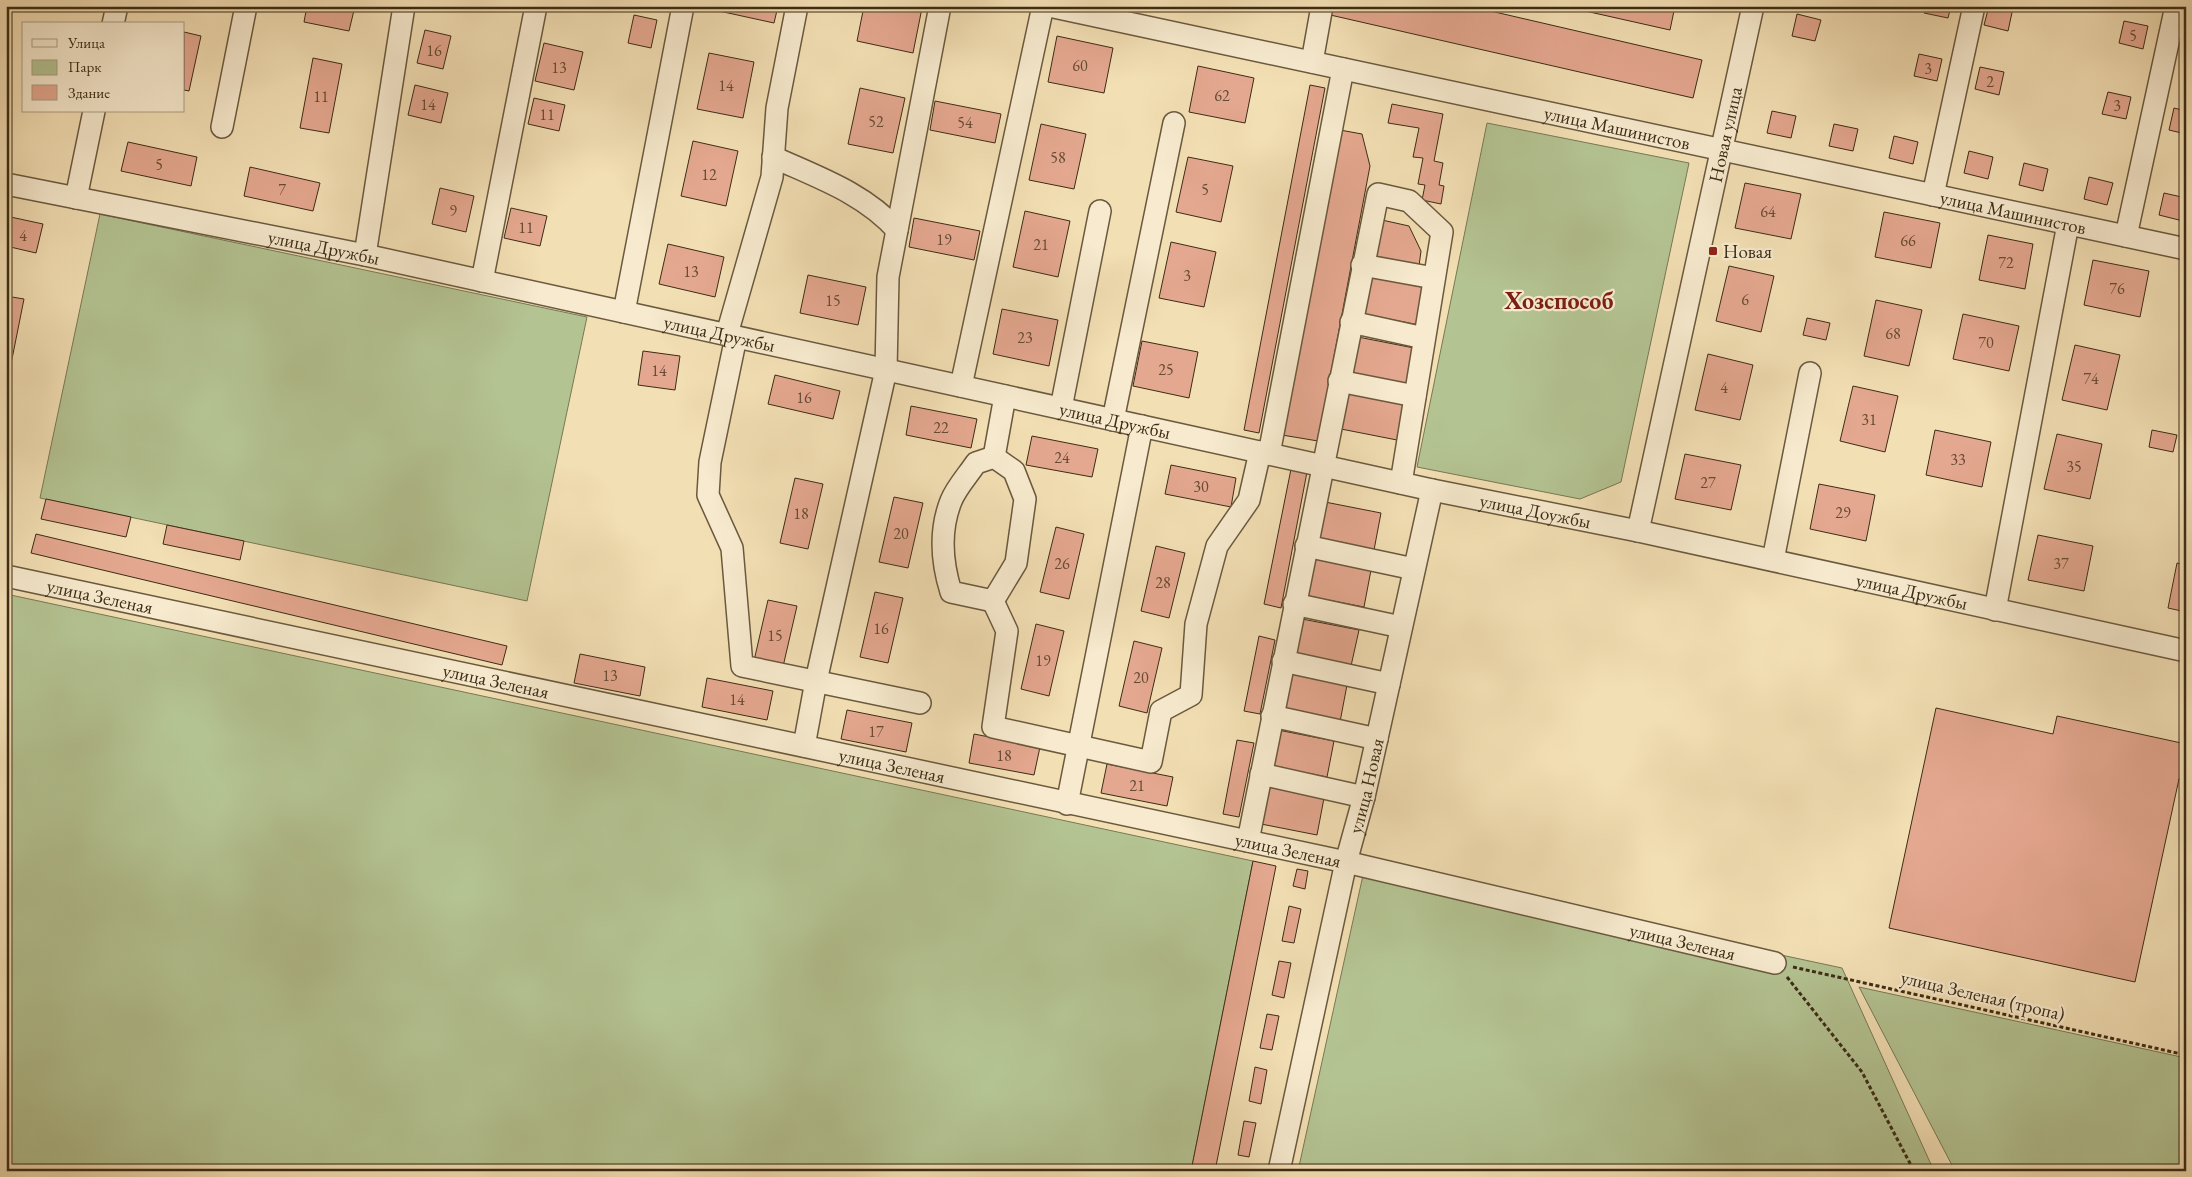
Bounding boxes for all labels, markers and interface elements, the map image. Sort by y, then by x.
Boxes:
legend [22,22,185,112]
house number: 5 [2129,25,2137,46]
text: Улица [67,33,105,52]
house number: 16 [426,40,442,61]
house number: 60 [1072,55,1088,76]
text: Парк [68,57,101,76]
house number: 13 [551,57,567,78]
house number: 3 [1924,58,1932,79]
house number: 2 [1986,71,1994,92]
house number: 14 [718,75,734,96]
text: Здание [68,83,110,102]
street label: Новая улица [1703,84,1748,185]
house number: 62 [1214,85,1230,106]
house number: 11 [313,86,329,107]
house number: 14 [420,94,436,115]
house number: 3 [2113,95,2121,116]
street label: улица Машинистов [1542,100,1692,156]
house number: 11 [539,104,555,125]
house number: 52 [868,111,884,132]
house number: 54 [957,112,973,133]
house number: 58 [1050,147,1066,168]
house number: 5 [155,154,163,175]
house number: 12 [701,164,717,185]
house number: 7 [278,179,286,200]
house number: 5 [1201,179,1209,200]
street label: улица Машинистов [1938,185,2088,240]
house number: 9 [449,200,457,221]
house number: 64 [1760,201,1776,222]
house number: 11 [518,217,534,238]
street label: улица Дружбы [266,224,382,271]
house number: 4 [19,225,27,246]
house number: 19 [936,229,952,250]
house number: 66 [1900,230,1916,251]
house number: 21 [1033,234,1049,255]
place label: Новая [1723,239,1772,264]
marker: Новая [1707,245,1719,257]
house number: 72 [1998,252,2014,273]
house number: 13 [683,261,699,282]
house number: 3 [1183,265,1191,286]
house number: 76 [2109,278,2125,299]
district label: Хозспособ [1504,285,1613,316]
house number: 6 [1741,289,1749,310]
house number: 15 [825,290,841,311]
street label: улица Дружбы [661,309,778,358]
house number: 68 [1885,323,1901,344]
house number: 23 [1017,327,1033,348]
house number: 70 [1978,332,1994,353]
house number: 25 [1158,359,1174,380]
house number: 14 [651,360,667,381]
house number: 74 [2083,368,2099,389]
house number: 4 [1720,377,1728,398]
house number: 16 [796,387,812,408]
street label: улица Дружбы [1057,396,1173,445]
house number: 31 [1861,409,1877,430]
house number: 22 [933,417,949,438]
house number: 24 [1054,447,1070,468]
house number: 33 [1950,449,1966,470]
house number: 35 [2066,456,2082,477]
house number: 27 [1700,472,1716,493]
house number: 30 [1193,476,1209,497]
street label: улица Доужбы [1478,488,1594,534]
house number: 29 [1835,502,1851,523]
house number: 18 [793,503,809,524]
house number: 20 [893,523,909,544]
house number: 26 [1054,553,1070,574]
house number: 37 [2053,553,2069,574]
street label: улица Дружбы [1854,567,1970,616]
house number: 28 [1155,572,1171,593]
street label: улица Зеленая [44,573,156,620]
house number: 16 [873,618,889,639]
house number: 15 [767,625,783,646]
house number: 19 [1035,650,1051,671]
street label: улица Зеленая [440,658,552,705]
house number: 13 [602,665,618,686]
house number: 20 [1133,667,1149,688]
house number: 14 [729,689,745,710]
house number: 17 [868,721,884,742]
street label: улица Новая [1343,735,1390,836]
street label: улица Зеленая [837,742,948,789]
house number: 18 [996,745,1012,766]
house number: 21 [1129,775,1145,796]
street label: улица Зеленая [1233,827,1344,874]
street label: улица Зеленая [1627,917,1738,966]
street label: улица Зеленая (тропа) [1898,964,2067,1027]

